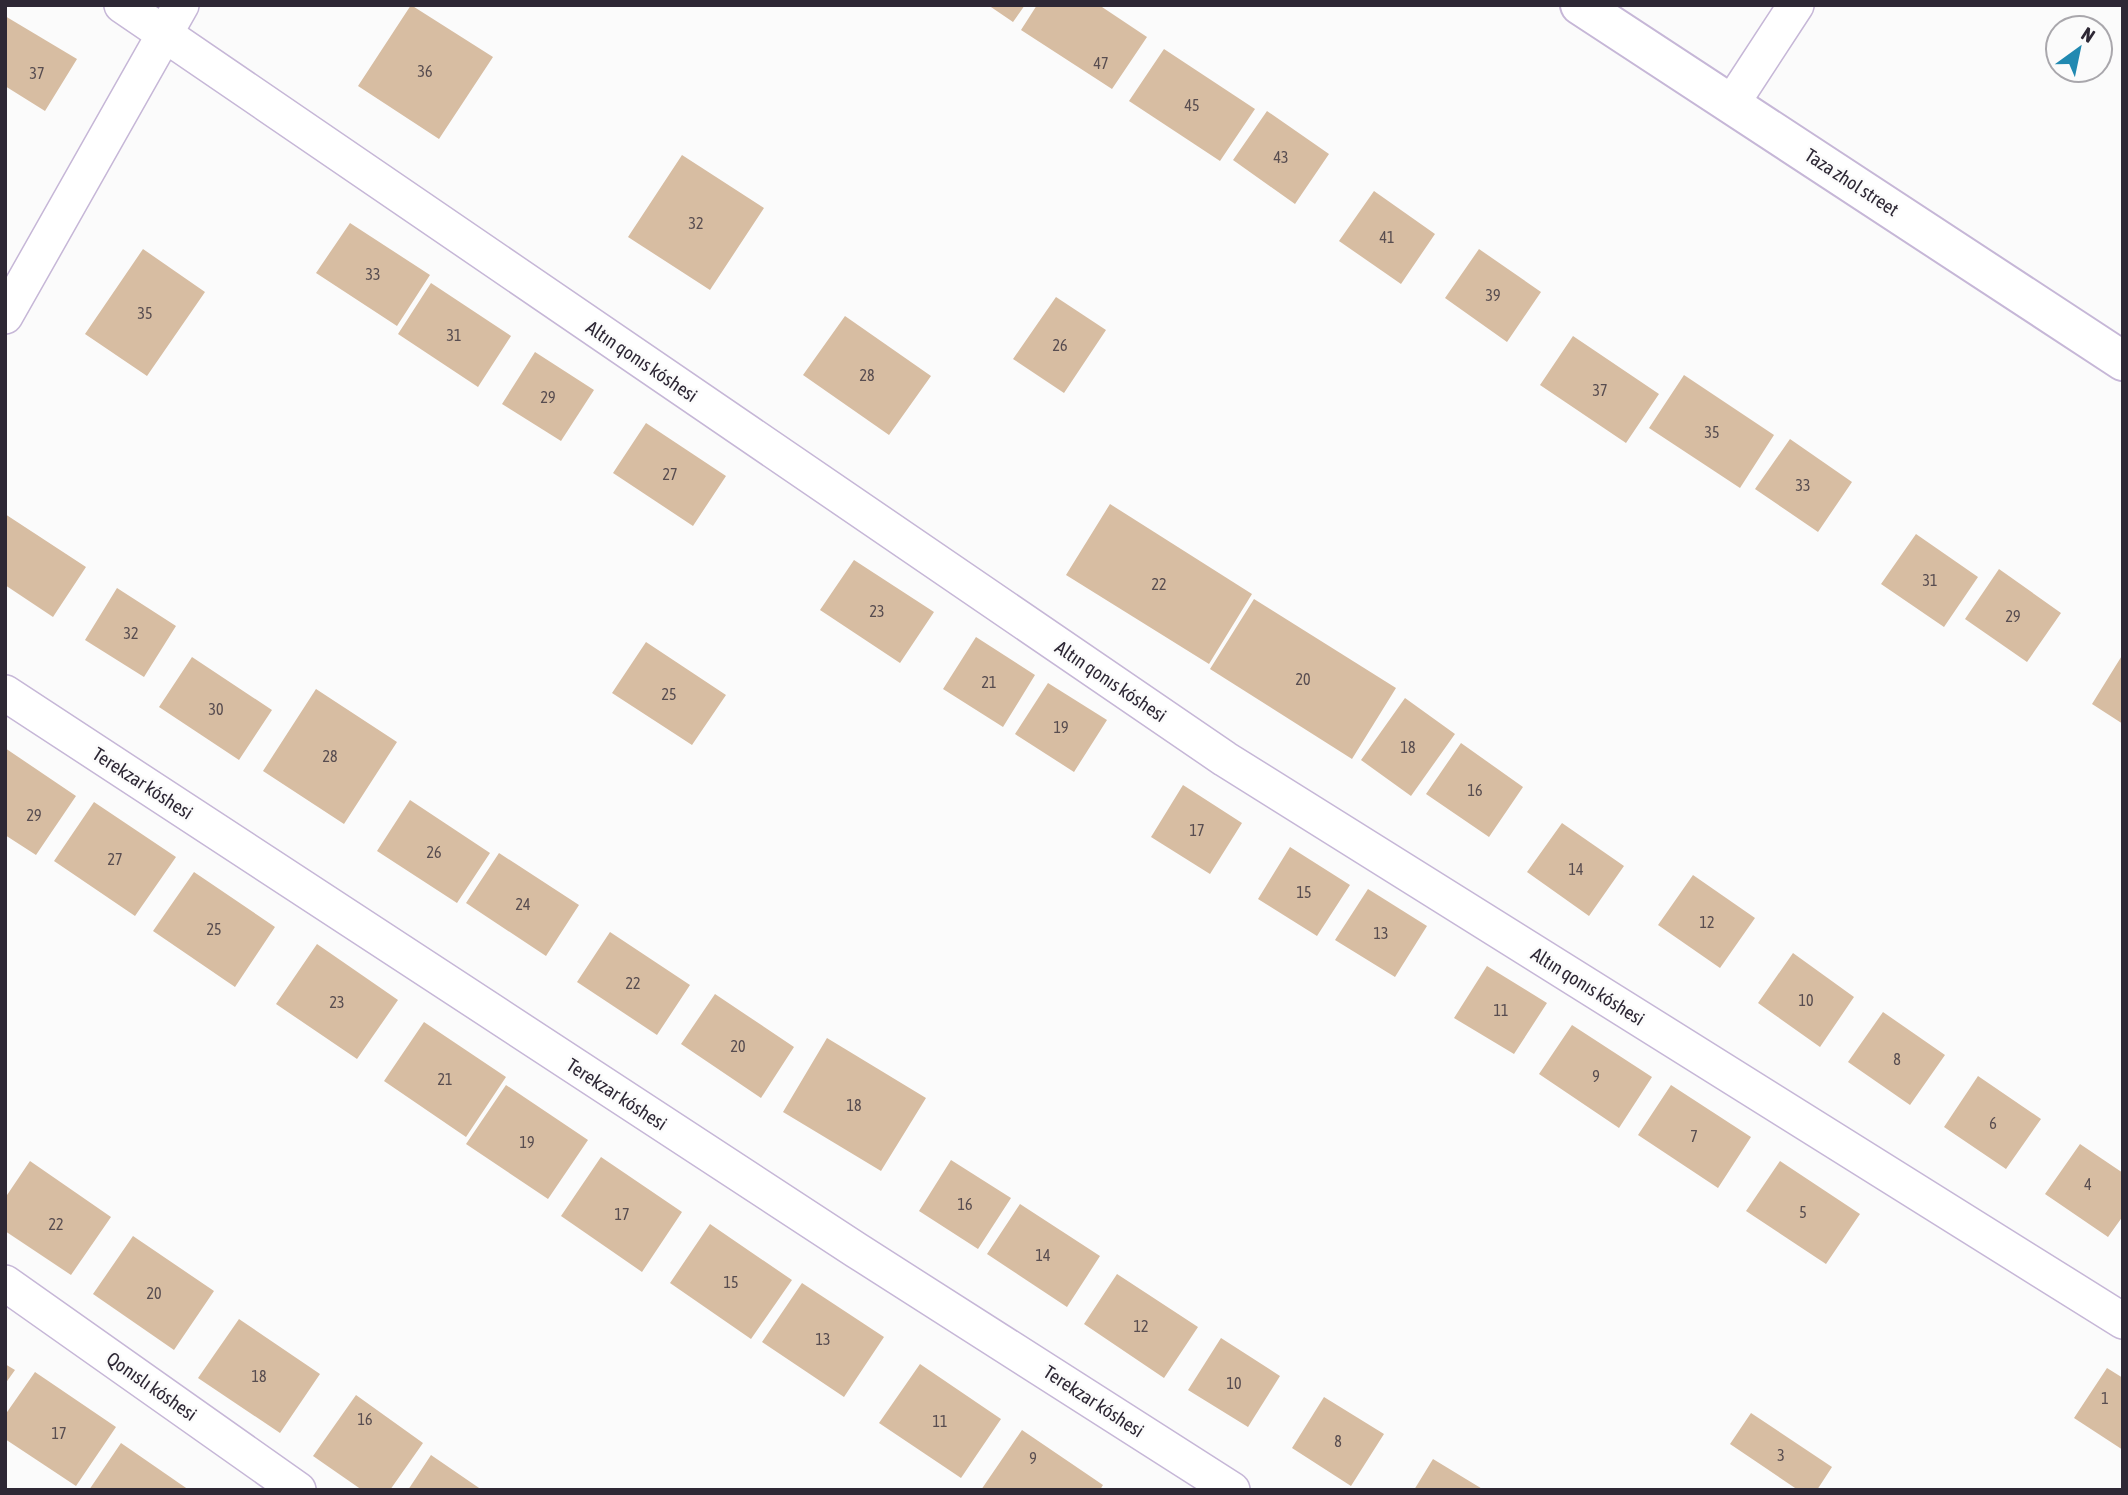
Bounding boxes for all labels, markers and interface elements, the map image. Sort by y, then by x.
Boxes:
north arrow [2044,14,2114,84]
text: N [2078,22,2099,47]
house number: 47 [1093,54,1109,72]
house number: 36 [417,62,433,80]
house number: 37 [29,64,45,82]
house number: 45 [1184,96,1200,114]
street label: Taza zhol street [1801,144,1903,220]
house number: 43 [1273,148,1289,166]
house number: 32 [688,214,704,232]
house number: 41 [1379,228,1395,246]
house number: 33 [365,265,381,283]
house number: 39 [1485,286,1501,304]
house number: 35 [137,304,153,322]
street label: Altın qonıs kóshesi [582,316,702,406]
house number: 31 [446,326,462,344]
house number: 26 [1052,336,1068,354]
house number: 28 [859,366,875,384]
house number: 37 [1592,381,1608,399]
house number: 29 [540,388,556,406]
house number: 35 [1704,423,1720,441]
house number: 27 [662,465,678,483]
house number: 33 [1795,476,1811,494]
house number: 31 [1922,571,1938,589]
house number: 22 [1151,575,1167,593]
house number: 23 [869,602,885,620]
house number: 29 [2005,607,2021,625]
house number: 32 [123,624,139,642]
street label: Altın qonıs kóshesi [1051,636,1171,726]
house number: 20 [1295,670,1311,688]
house number: 21 [981,673,997,691]
house number: 25 [661,685,677,703]
house number: 30 [208,700,224,718]
house number: 19 [1053,718,1069,736]
house number: 18 [1400,738,1416,756]
street label: Terekzar kóshesi [89,743,197,823]
house number: 28 [322,747,338,765]
house number: 16 [1467,781,1483,799]
house number: 29 [26,806,42,824]
house number: 17 [1189,821,1205,839]
house number: 26 [426,843,442,861]
house number: 27 [107,850,123,868]
house number: 14 [1568,860,1584,878]
house number: 15 [1296,883,1312,901]
house number: 24 [515,895,531,913]
house number: 12 [1699,913,1715,931]
house number: 25 [206,920,222,938]
house number: 13 [1373,924,1389,942]
street label: Altın qonıs kóshesi [1527,942,1649,1030]
house number: 22 [625,974,641,992]
house number: 10 [1798,991,1814,1009]
house number: 23 [329,993,345,1011]
house number: 11 [1493,1001,1509,1019]
house number: 20 [730,1037,746,1055]
house number: 8 [1893,1050,1901,1068]
street label: Terekzar kóshesi [563,1054,671,1134]
house number: 9 [1592,1067,1600,1085]
house number: 21 [437,1070,453,1088]
house number: 18 [846,1096,862,1114]
house number: 6 [1989,1114,1997,1132]
house number: 7 [1690,1127,1698,1145]
house number: 19 [519,1133,535,1151]
house number: 4 [2084,1175,2092,1193]
house number: 16 [957,1195,973,1213]
house number: 5 [1799,1203,1807,1221]
house number: 17 [614,1205,630,1223]
house number: 22 [48,1215,64,1233]
house number: 14 [1035,1246,1051,1264]
house number: 15 [723,1273,739,1291]
house number: 20 [146,1284,162,1302]
house number: 12 [1133,1317,1149,1335]
house number: 13 [815,1330,831,1348]
street label: Qonıslı kóshesi [103,1347,201,1425]
street label: Terekzar kóshesi [1040,1361,1148,1441]
house number: 18 [251,1367,267,1385]
house number: 10 [1226,1374,1242,1392]
house number: 1 [2101,1389,2109,1407]
house number: 16 [357,1410,373,1428]
house number: 11 [932,1412,948,1430]
house number: 17 [51,1424,67,1442]
house number: 8 [1334,1432,1342,1450]
house number: 3 [1777,1446,1785,1464]
house number: 9 [1029,1449,1037,1467]

